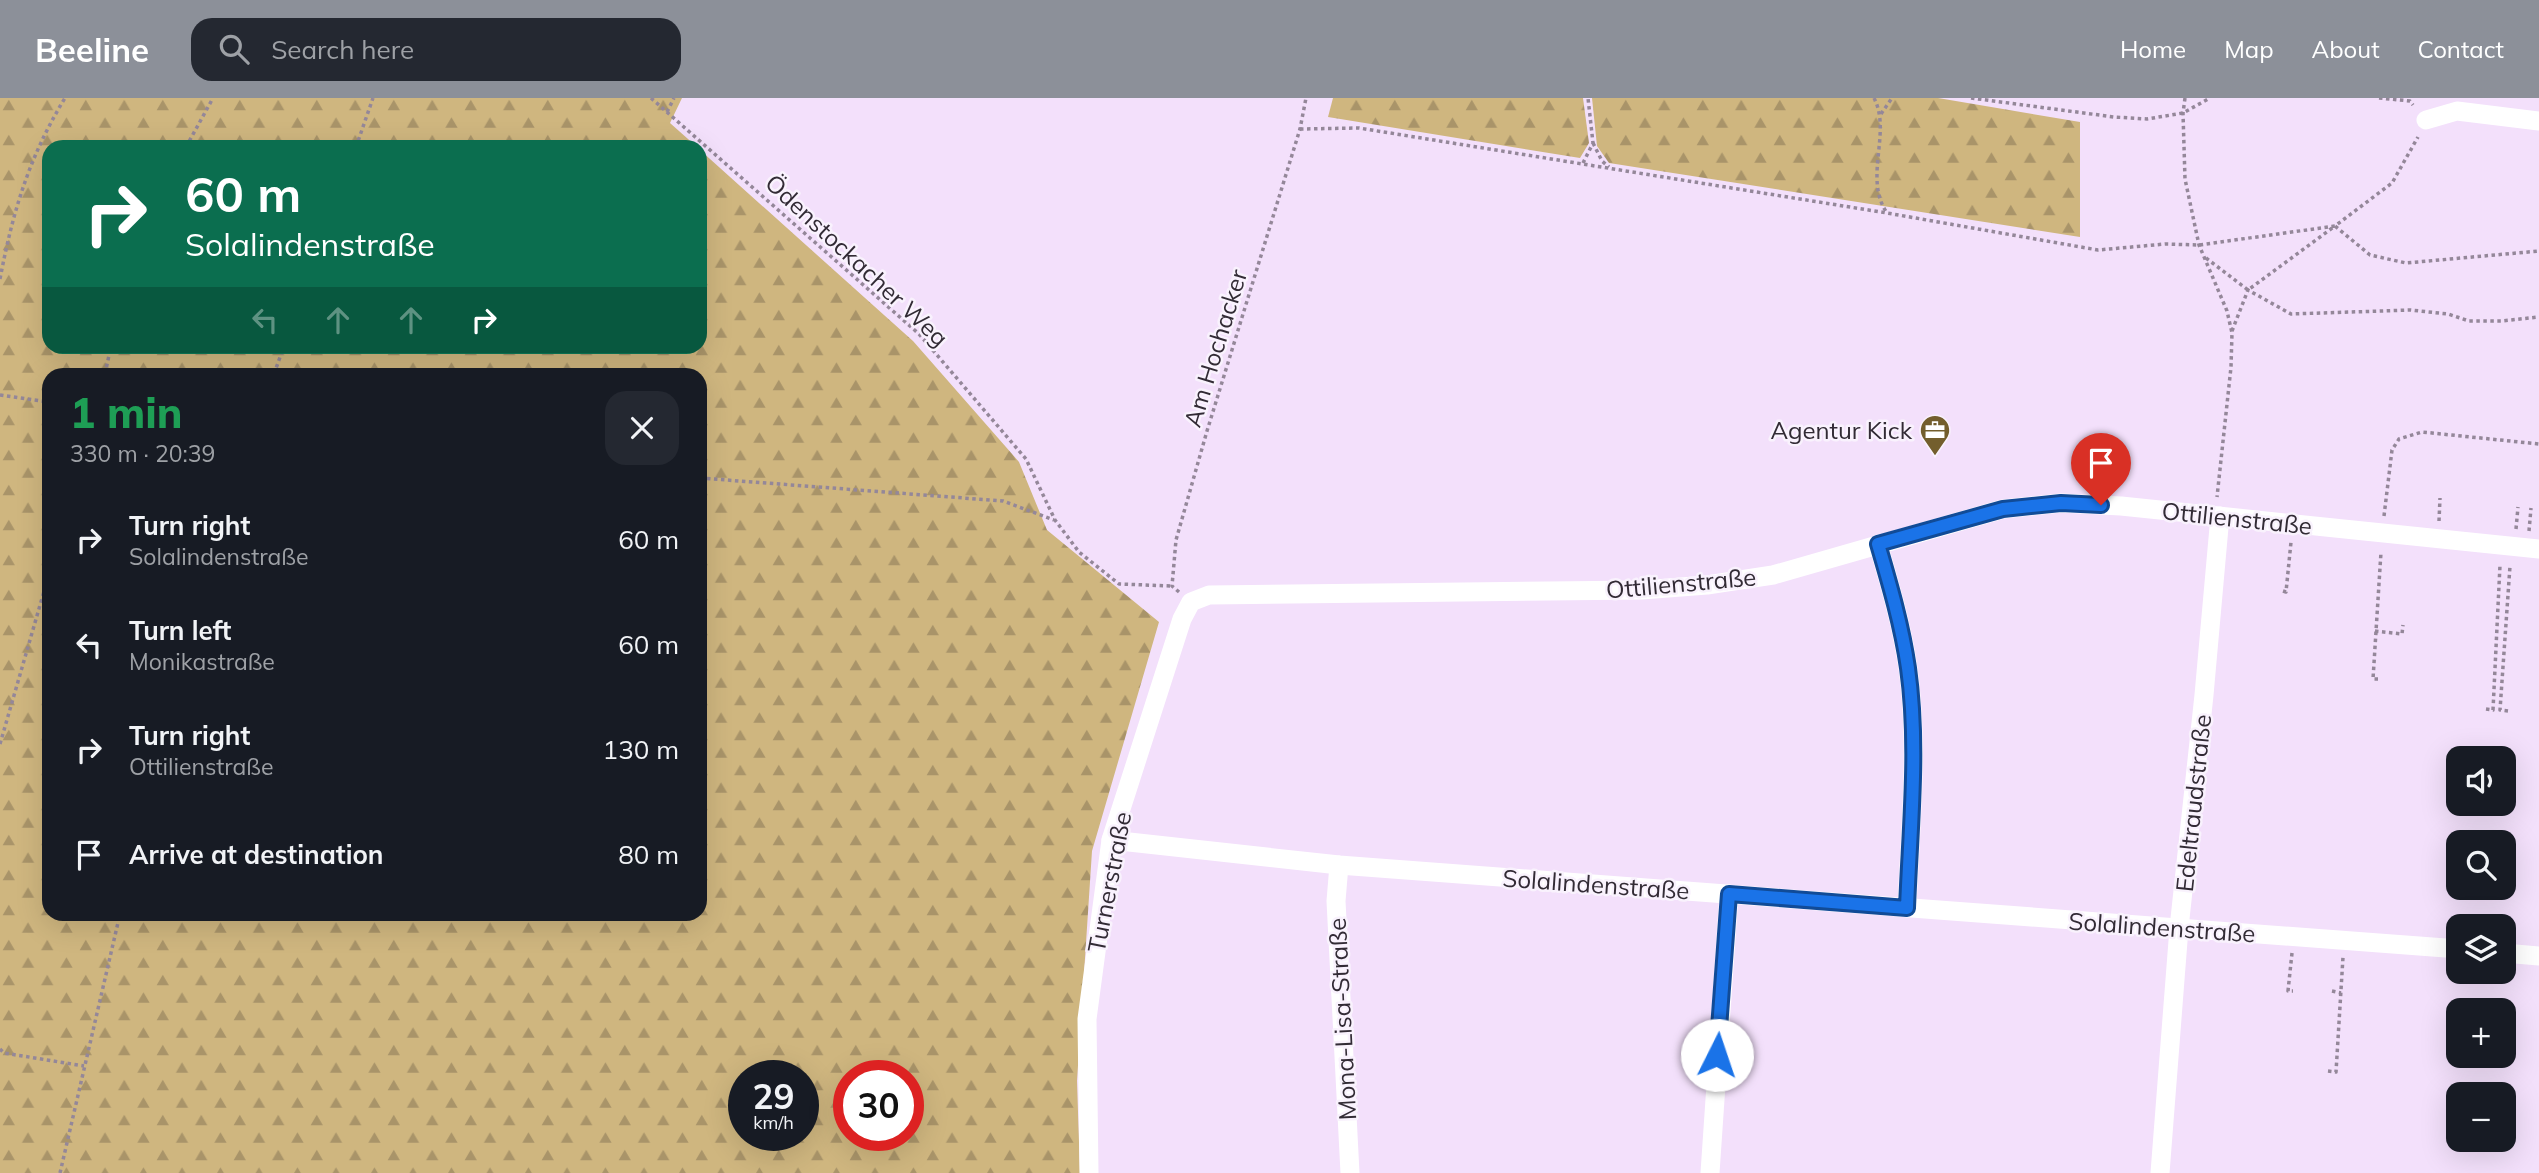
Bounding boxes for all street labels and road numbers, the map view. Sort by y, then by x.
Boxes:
street label: Ödenstockacher Weg [759,167,955,353]
street label: Am Hochacker [1177,265,1253,430]
street label: Ottilienstraße [2160,495,2314,541]
street label: Ottilienstraße [1605,561,1757,605]
street label: Edeltraudstraße [2169,713,2217,893]
street label: Turnerstraße [1081,809,1137,955]
street label: Solalindenstraße [1502,863,1690,905]
street label: Solalindenstraße [2068,906,2256,948]
street label: Mona-Lisa-Straße [1322,917,1362,1121]

